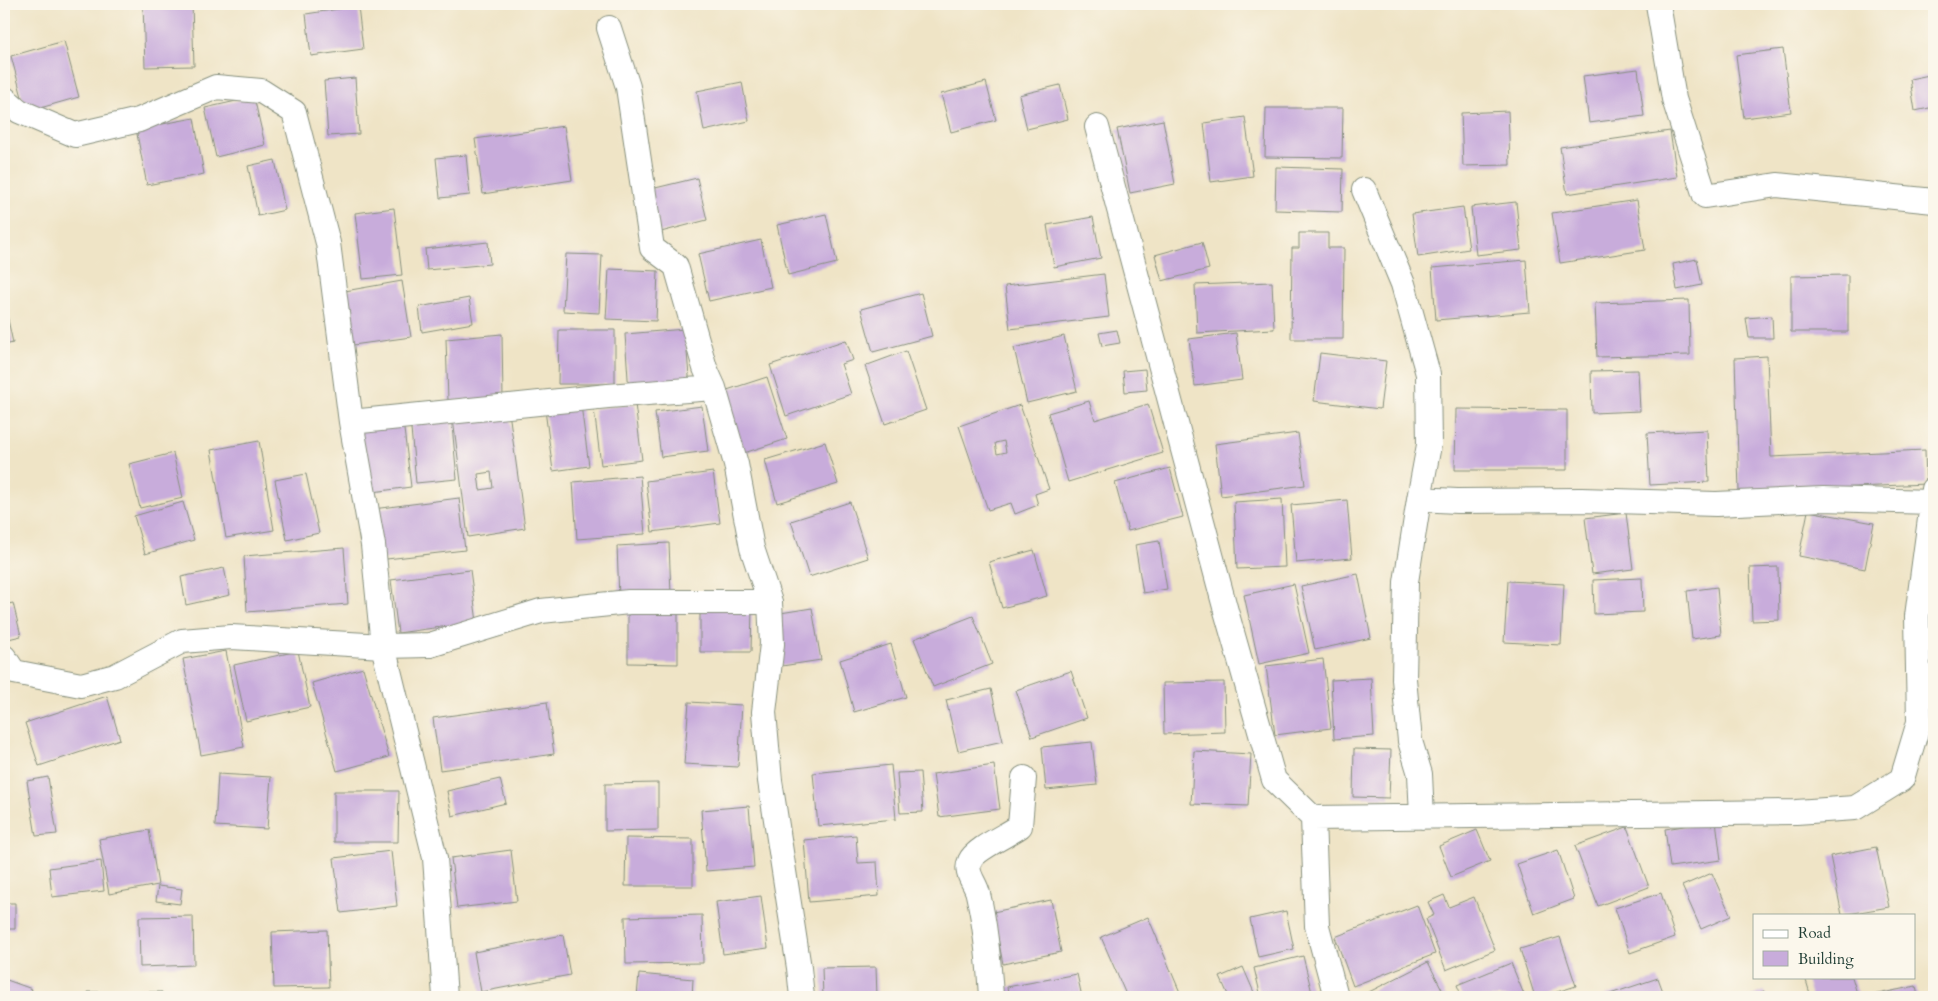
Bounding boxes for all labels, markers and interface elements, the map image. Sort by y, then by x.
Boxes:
legend [1753,914,1916,978]
text: Road [1798,923,1831,943]
text: Building [1798,949,1854,969]

